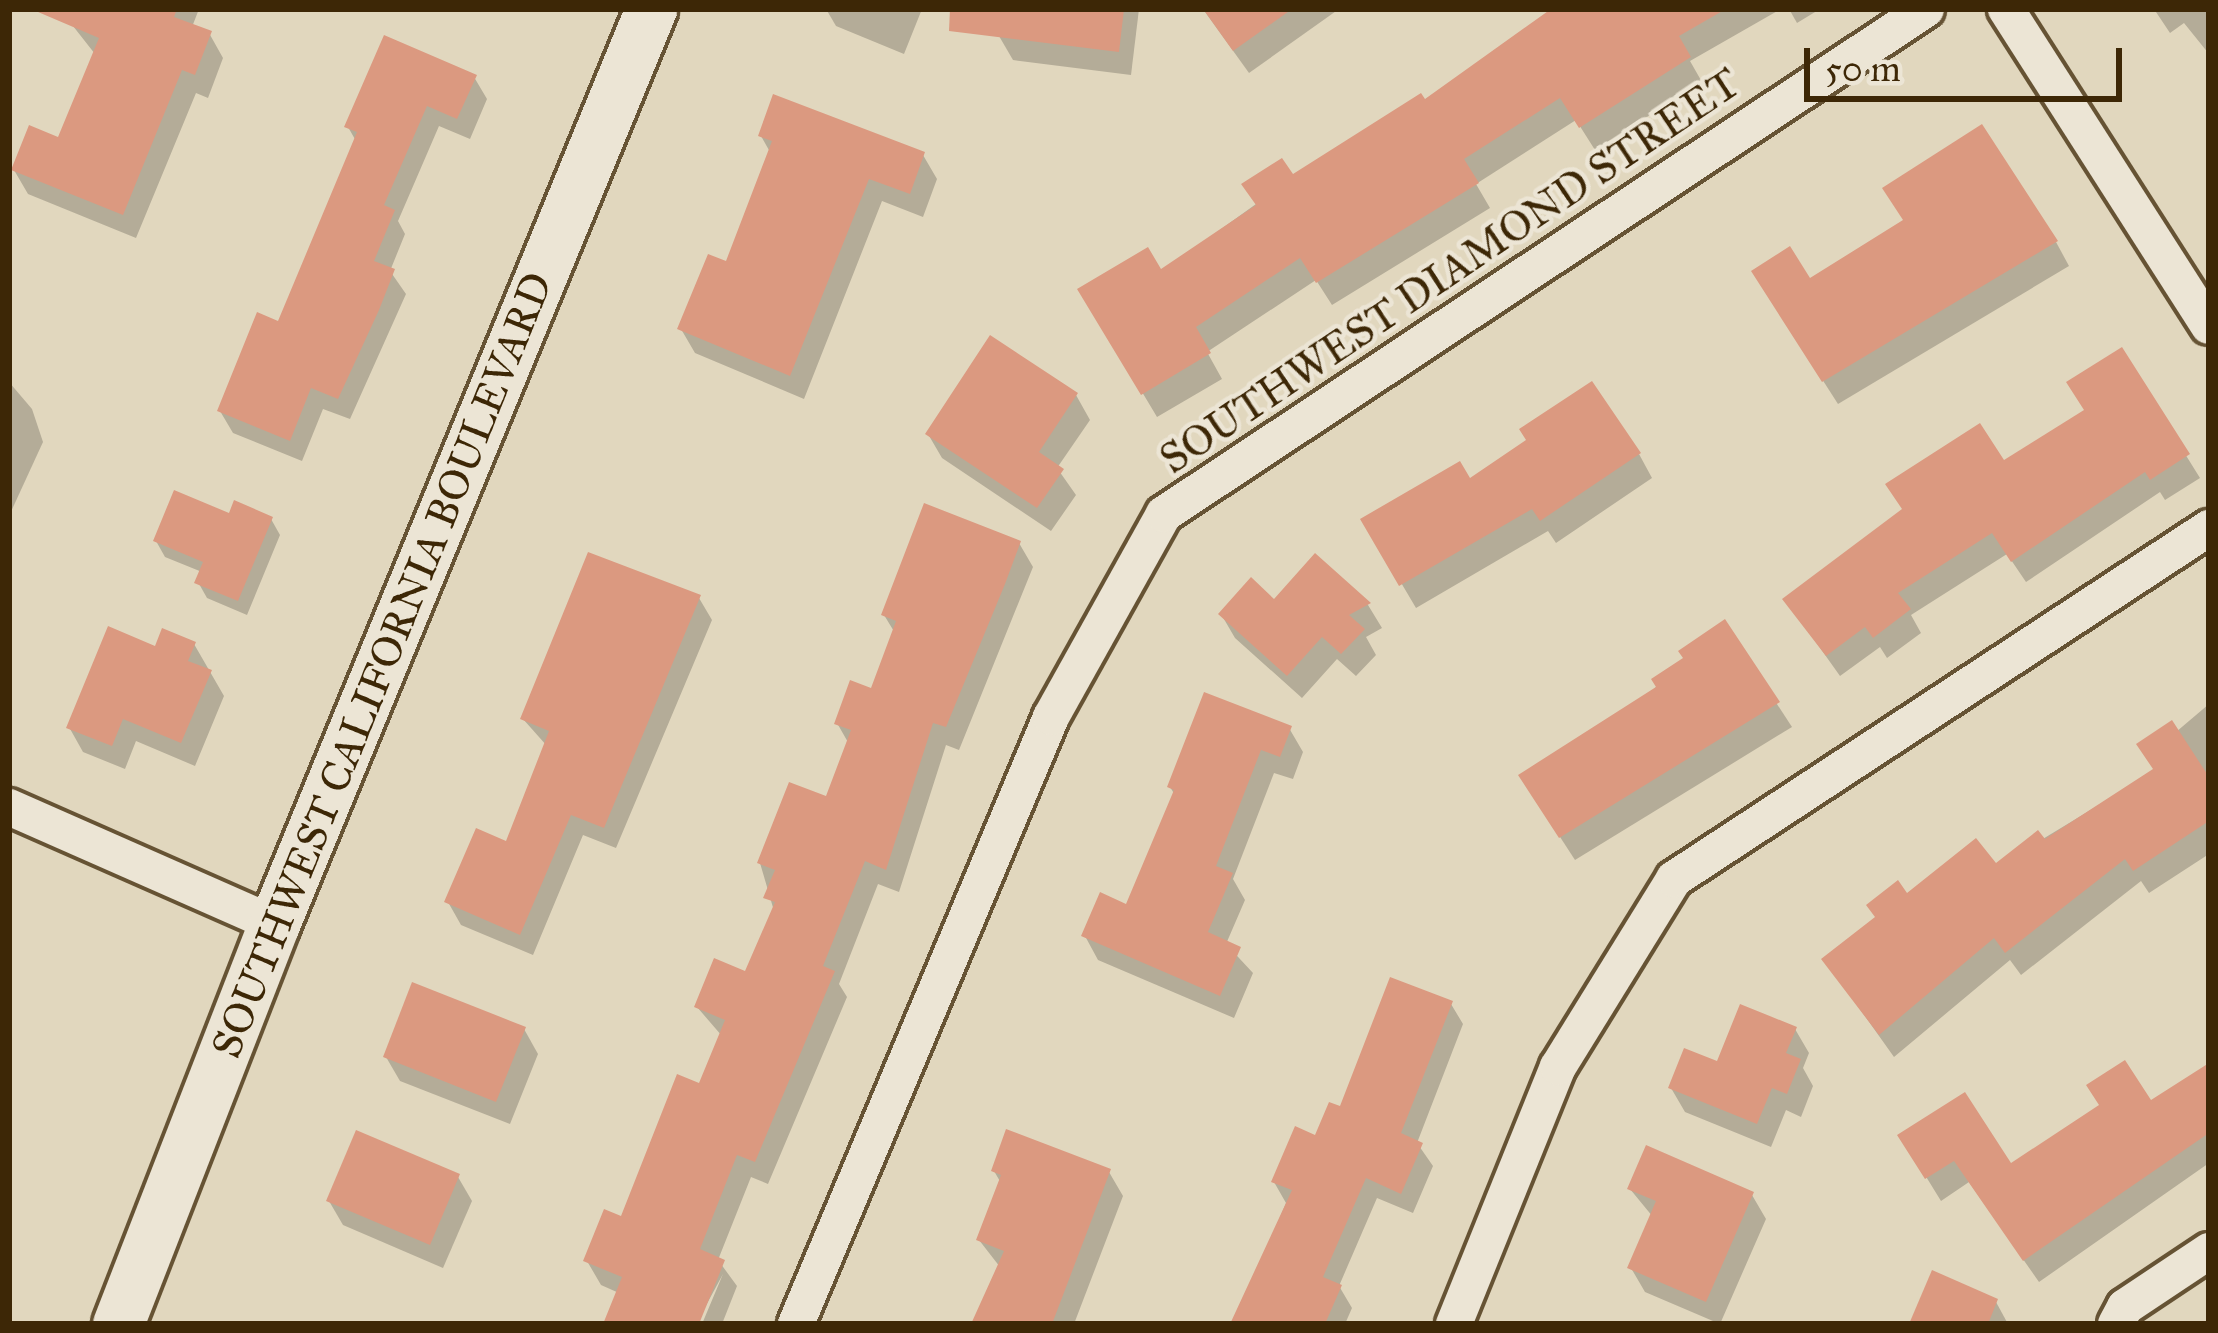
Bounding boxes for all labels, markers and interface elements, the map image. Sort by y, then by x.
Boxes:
scale bar [1810,24,2128,98]
text: 50 m [1825,47,1901,91]
street label: SOUTHWEST DIAMOND STREET [1151,58,1749,484]
street label: SOUTHWEST CALIFORNIA BOULEVARD [201,265,563,1065]

